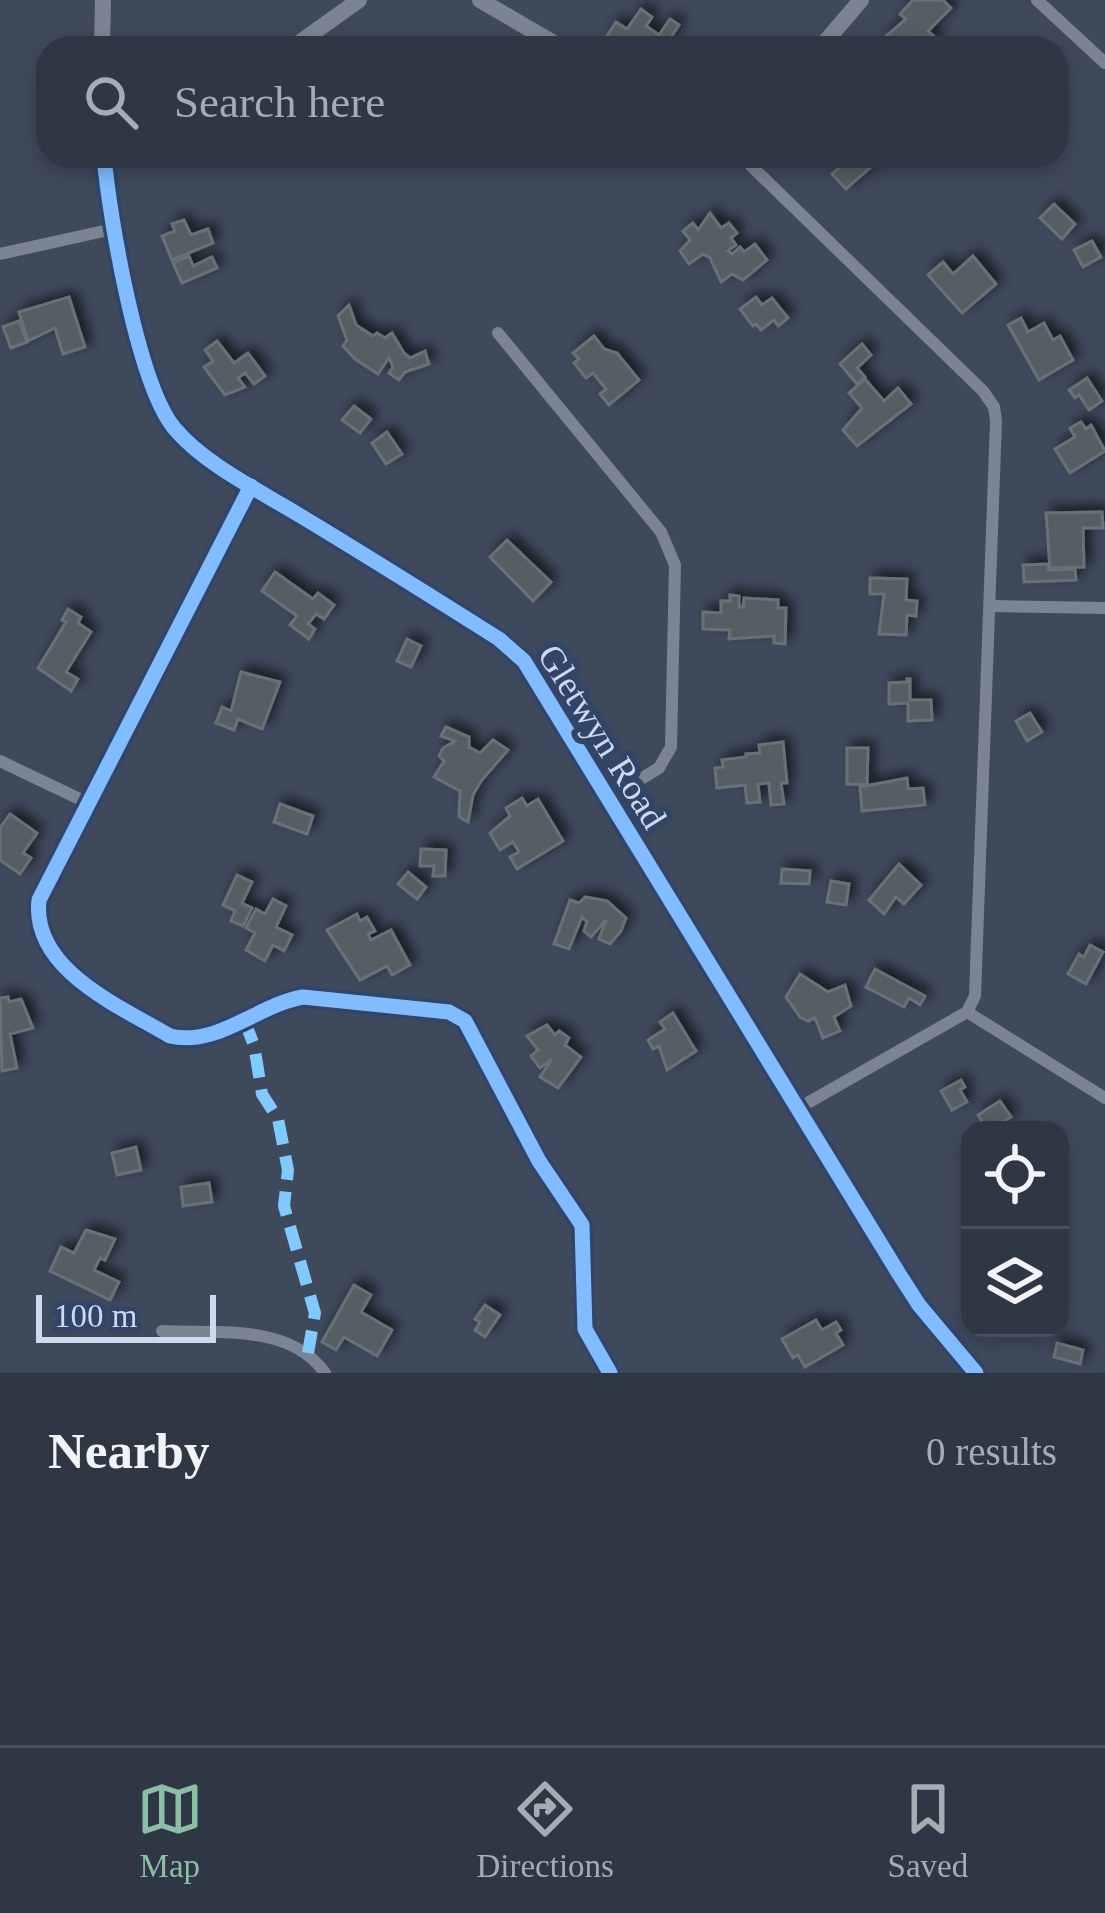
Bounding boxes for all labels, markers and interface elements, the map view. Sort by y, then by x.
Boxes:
search box [36,36,1069,168]
icon: search [78,69,144,135]
text: Search here [174,77,385,127]
street label: Gletwyn Road [530,637,674,836]
map controls [961,1121,1069,1337]
button: locate [961,1121,1069,1229]
button: layers [961,1229,1069,1337]
scale bar [36,1289,216,1342]
text: 100 m [54,1298,137,1334]
text: Nearby [48,1423,209,1479]
text: 0 results [926,1430,1057,1473]
tab: Map [137,1776,203,1885]
tab: Directions [476,1776,614,1885]
tab: Saved [888,1776,968,1885]

